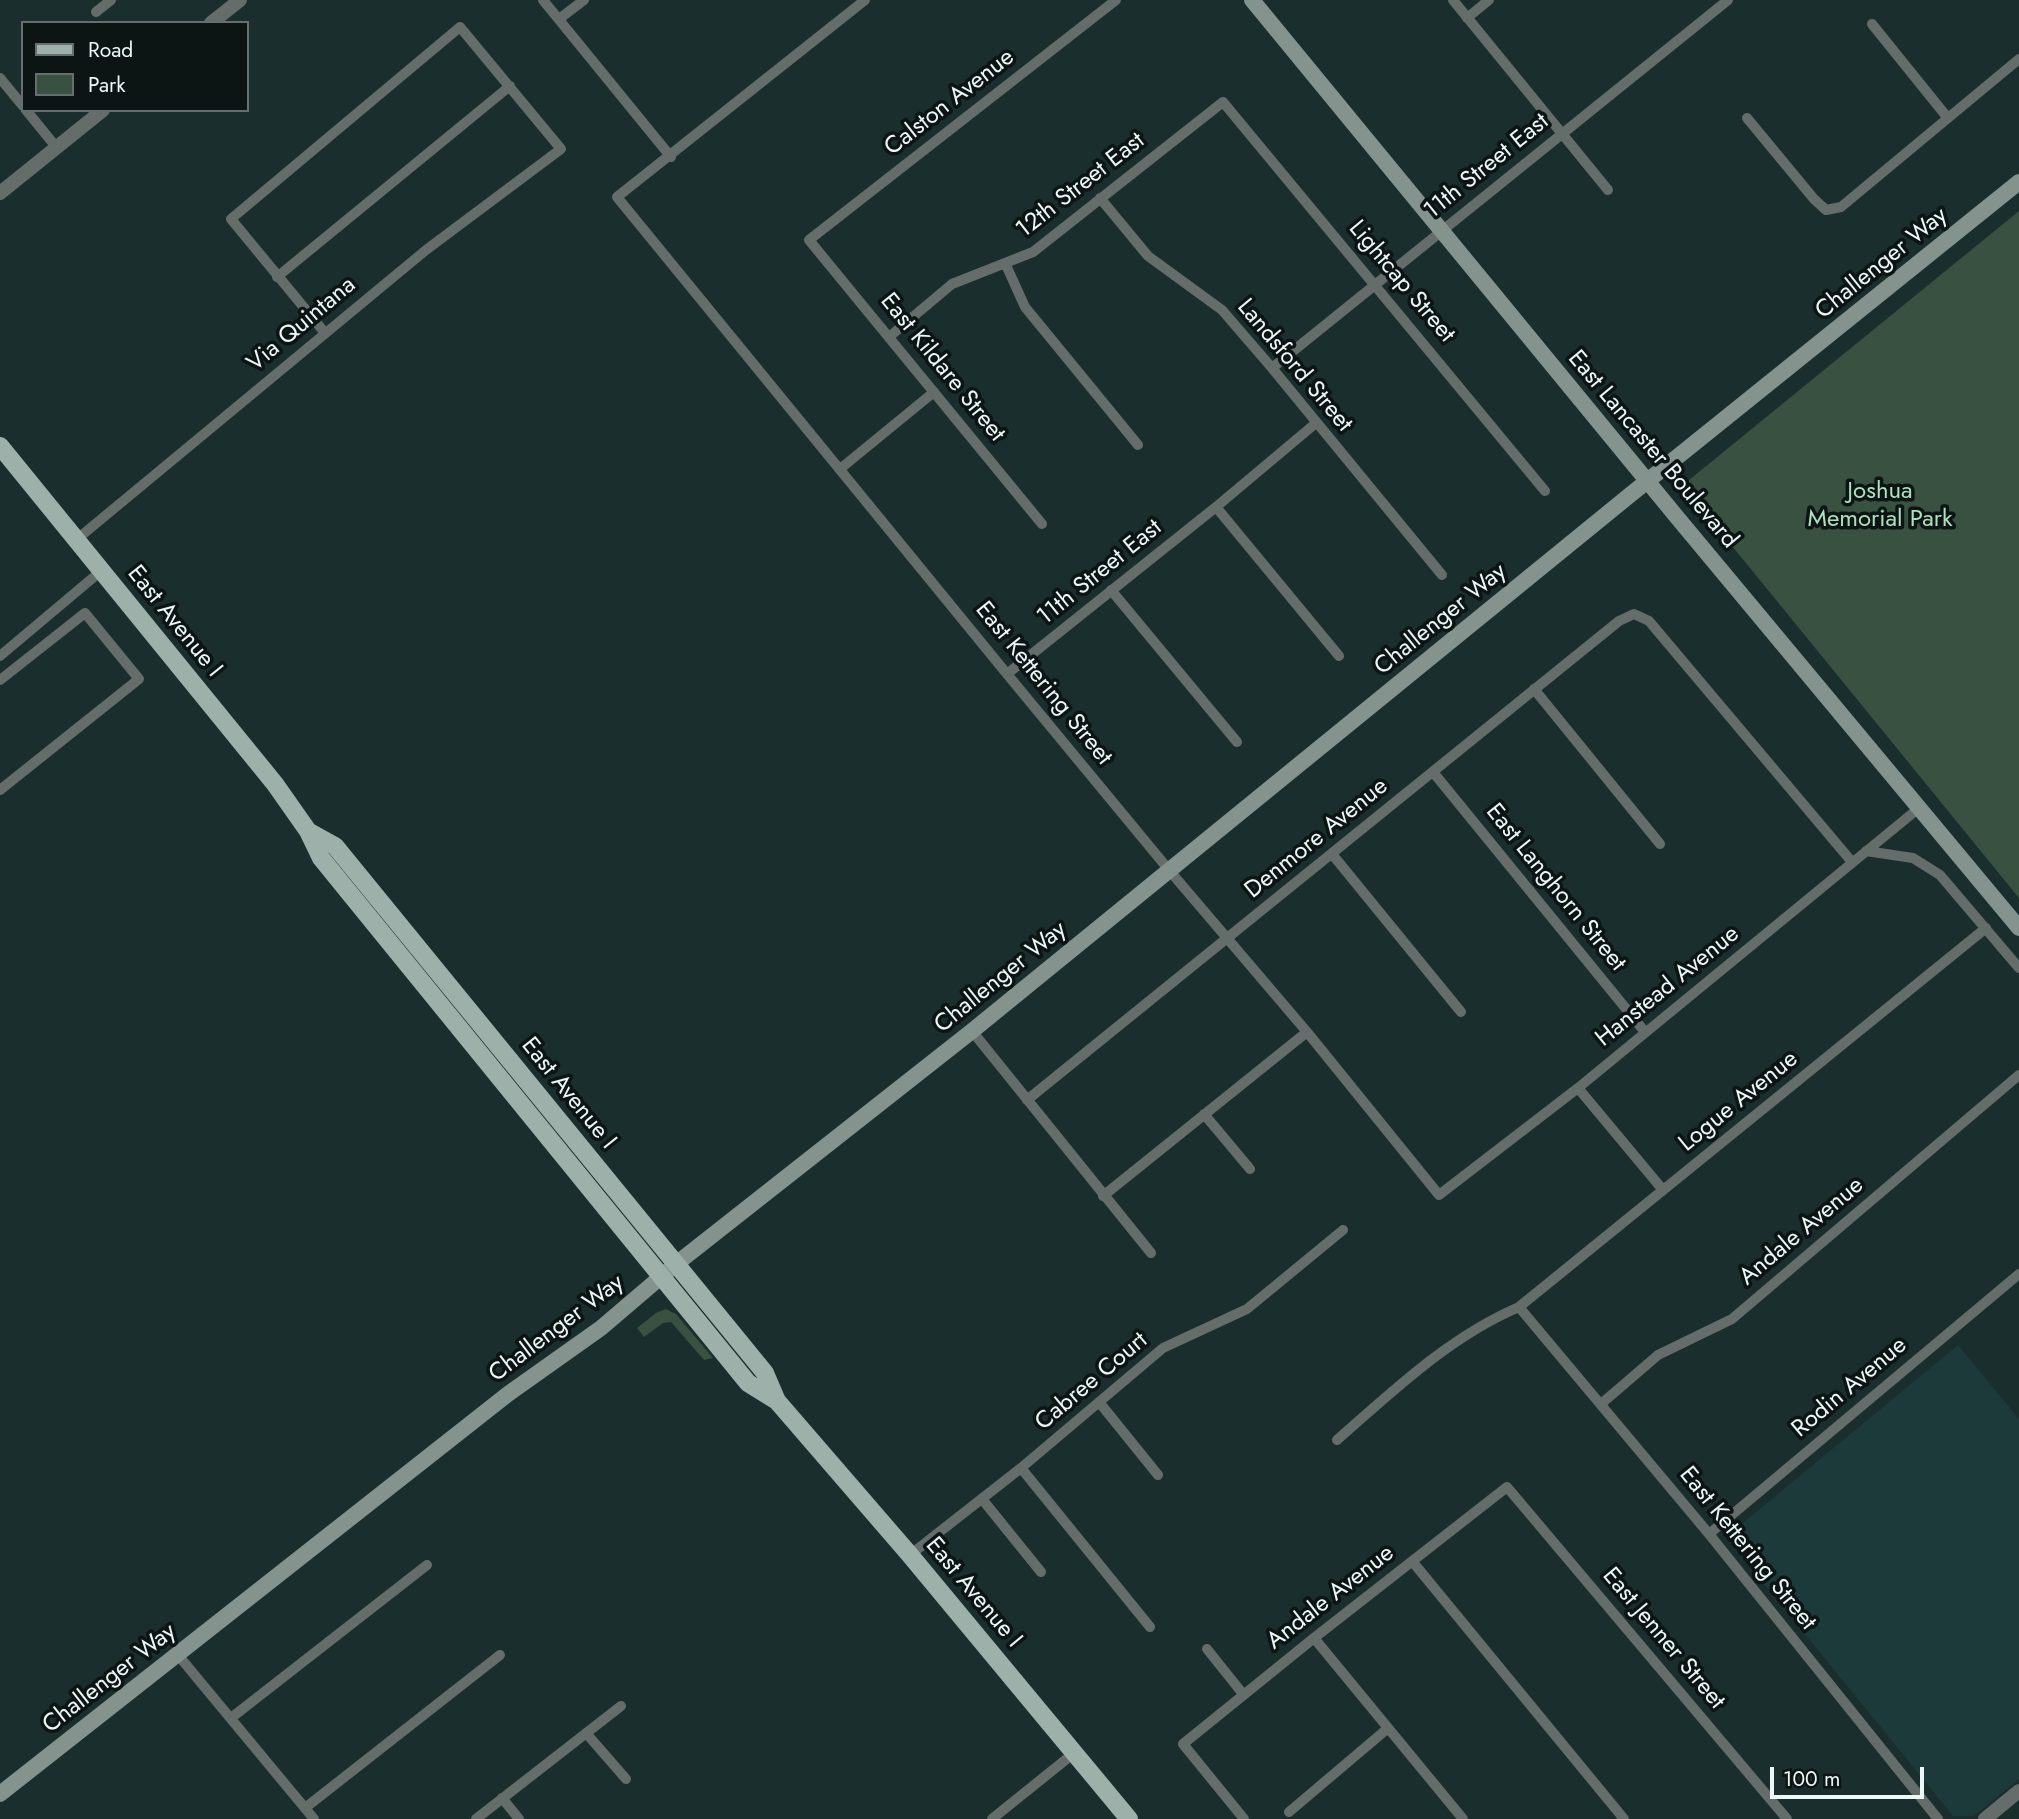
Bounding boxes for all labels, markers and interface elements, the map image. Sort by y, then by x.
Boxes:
legend [21,21,248,112]
text: Road [88,35,133,65]
street label: Calston Avenue [879,43,1021,163]
text: Park [88,70,125,100]
street label: 11th Street East [1419,108,1555,226]
street label: 12th Street East [1011,127,1151,245]
street label: Challenger Way [1810,202,1954,326]
street label: Lightcap Street [1342,215,1460,349]
street label: Via Quintana [242,271,362,379]
street label: East Kildare Street [873,288,1011,448]
street label: Landsford Street [1230,294,1358,438]
street label: East Lancaster Boulevard [1561,345,1743,555]
park label: Joshua Memorial Park [1807,478,1953,534]
street label: 11th Street East [1032,514,1168,632]
street label: Challenger Way [1369,558,1513,682]
street label: East Avenue I [120,560,228,684]
street label: East Kettering Street [968,597,1118,771]
street label: Denmore Avenue [1240,773,1394,905]
street label: East Langhorn Street [1479,799,1631,977]
street label: Challenger Way [929,916,1073,1040]
street label: Hanstead Avenue [1590,920,1746,1054]
street label: East Avenue I [514,1032,622,1156]
street label: Logue Avenue [1674,1045,1804,1159]
street label: Andale Avenue [1734,1172,1870,1292]
street label: Challenger Way [484,1269,630,1389]
street label: Cabree Court [1030,1327,1154,1437]
street label: Rodin Avenue [1787,1332,1913,1444]
street label: East Kettering Street [1672,1462,1822,1636]
street label: East Avenue I [919,1532,1027,1654]
street label: Andale Avenue [1262,1539,1400,1657]
street label: East Jenner Street [1595,1562,1731,1716]
street label: Challenger Way [38,1618,182,1740]
scale bar [1774,1752,1928,1796]
text: 100 m [1783,1764,1840,1794]

